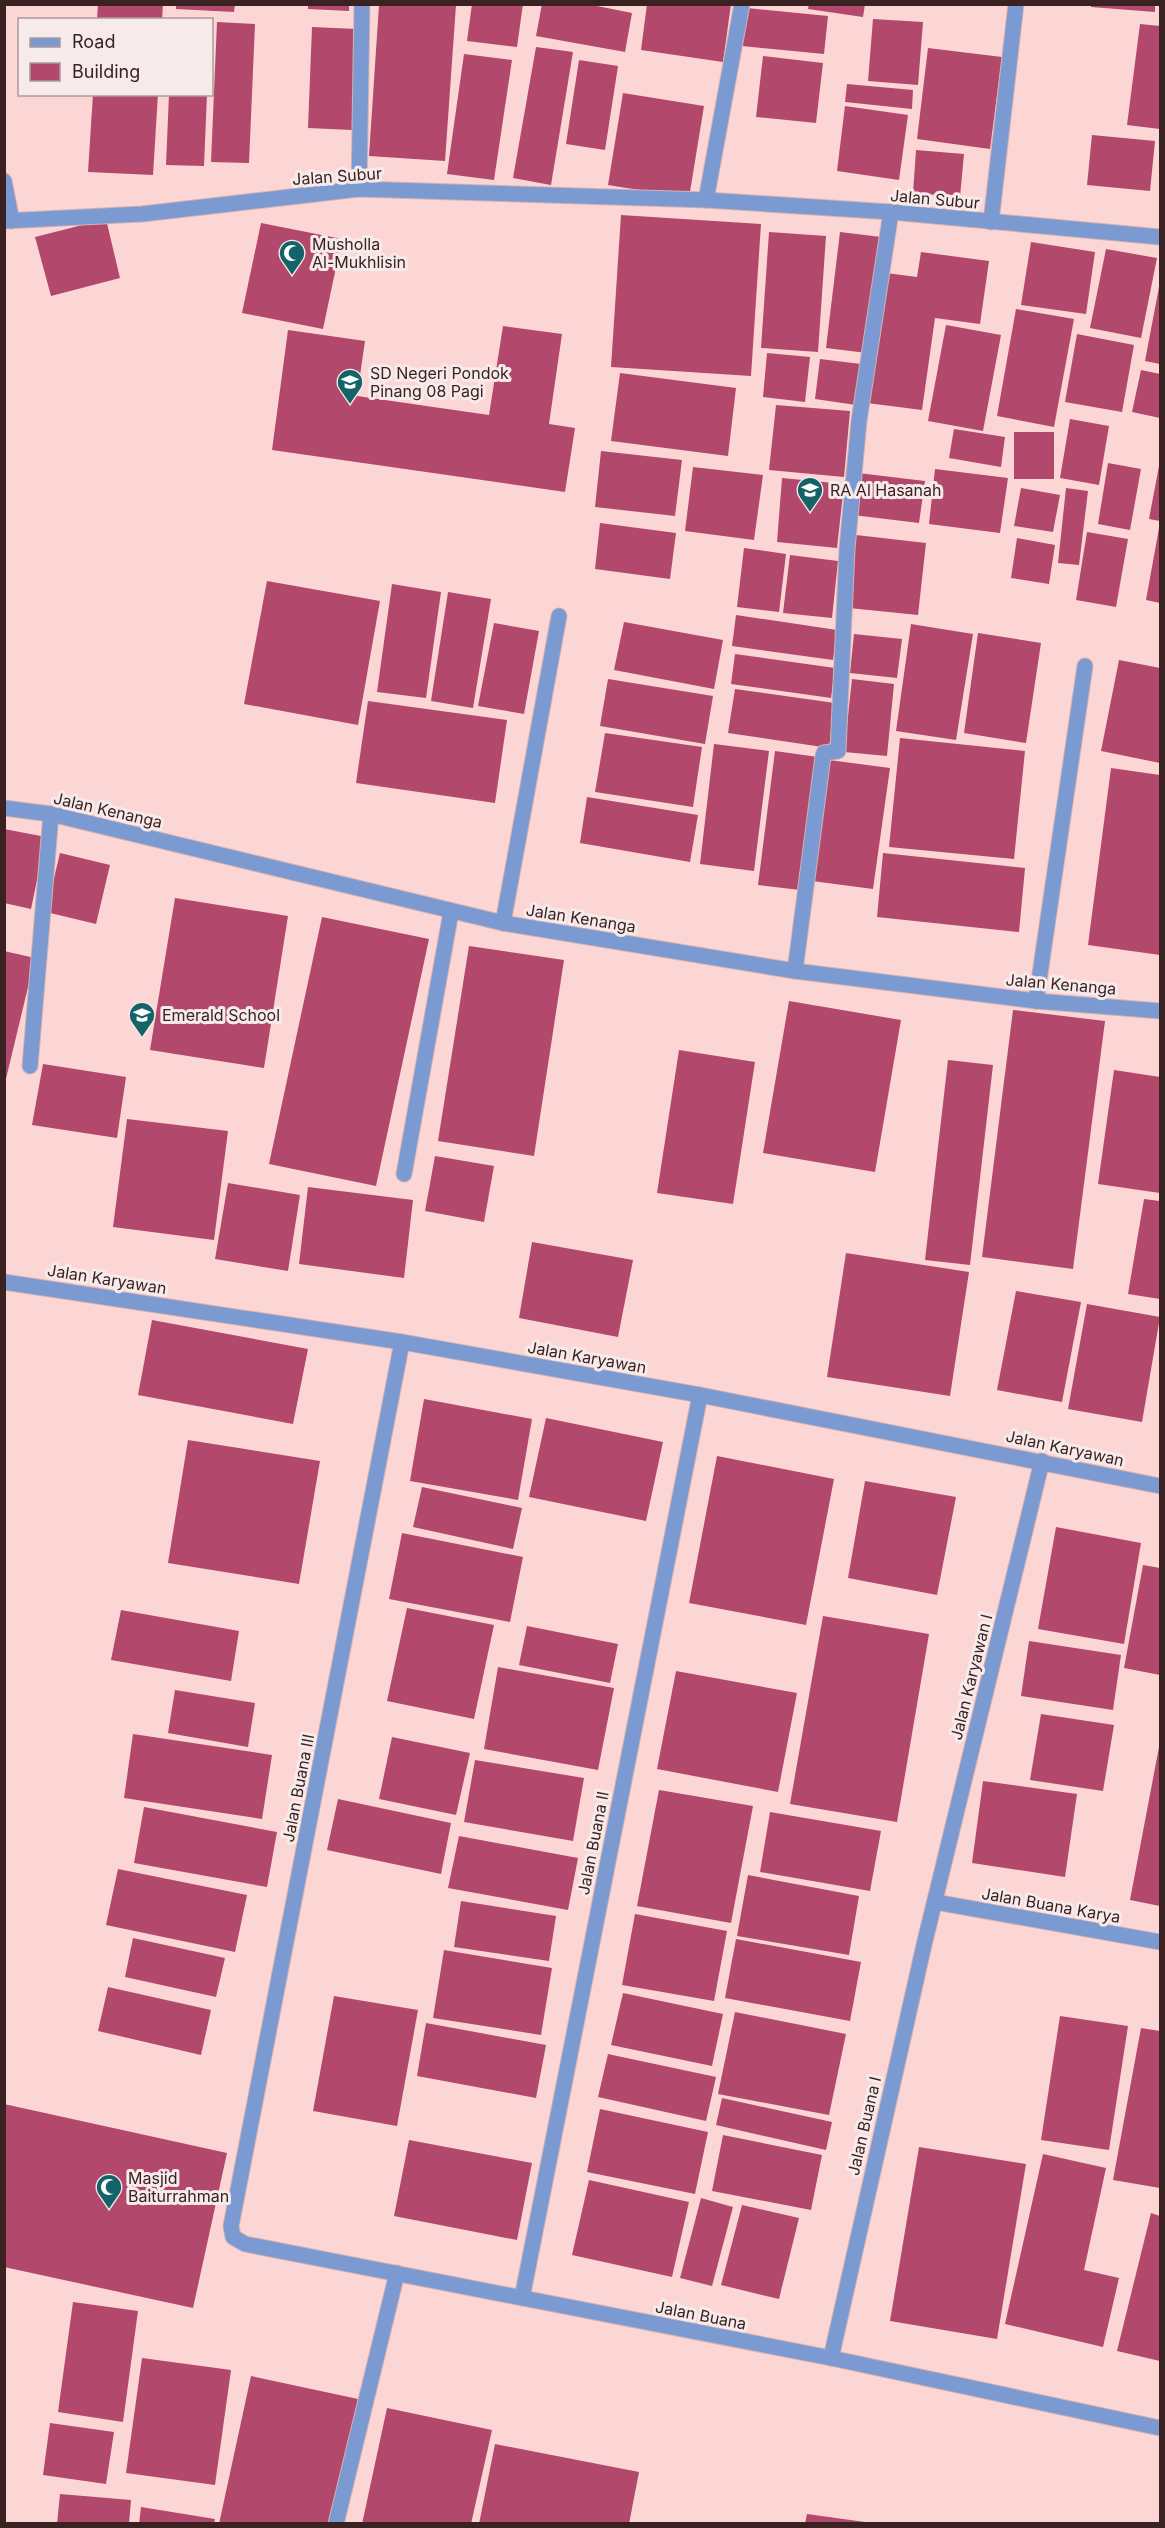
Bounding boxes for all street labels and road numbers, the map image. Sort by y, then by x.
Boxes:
street label: Jalan Subur [291,163,383,189]
street label: Jalan Subur [889,185,981,213]
street label: Jalan Kenanga [52,788,164,832]
street label: Jalan Kenanga [525,899,637,937]
street label: Jalan Kenanga [1005,969,1117,999]
street label: Jalan Karyawan [46,1260,168,1298]
street label: Jalan Karyawan [526,1337,648,1377]
street label: Jalan Karyawan [1004,1426,1126,1470]
street label: Jalan Karyawan I [946,1612,996,1742]
street label: Jalan Buana III [278,1732,318,1844]
street label: Jalan Buana II [573,1789,613,1897]
street label: Jalan Buana Karya [980,1883,1122,1927]
street label: Jalan Buana I [843,2075,885,2177]
street label: Jalan Buana [654,2296,748,2334]

